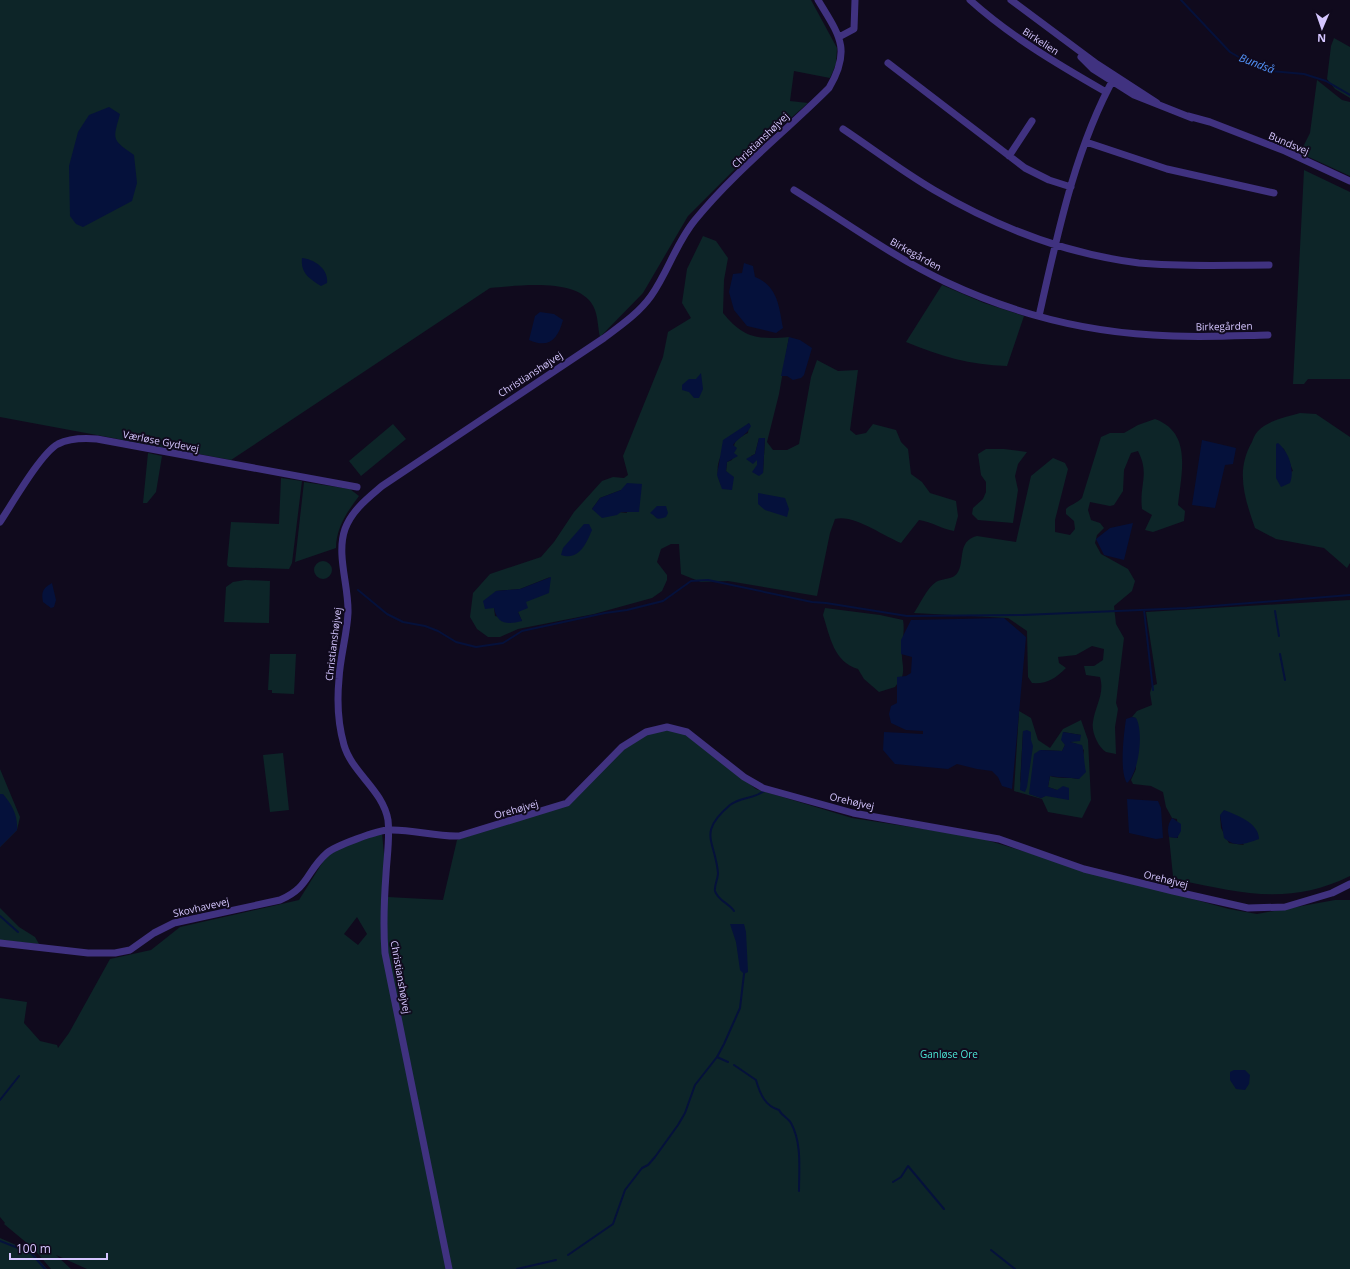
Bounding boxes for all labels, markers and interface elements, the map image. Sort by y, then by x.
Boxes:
north arrow [1302,8,1342,48]
street label: Birkelien [1020,24,1062,58]
text: N [1317,31,1326,46]
water label: Bundså [1237,49,1277,77]
street label: Christianshøjvej [728,109,792,171]
street label: Bundsvej [1267,128,1311,158]
street label: Birkegården [888,234,944,274]
street label: Birkegården [1195,319,1253,333]
street label: Christianshøjvej [495,348,565,400]
street label: Værløse Gydevej [122,427,200,455]
street label: Christianshøjvej [322,606,344,682]
street label: Orehøjvej [828,789,876,813]
street label: Orehøjvej [492,796,540,822]
street label: Orehøjvej [1142,867,1190,891]
street label: Skovhavevej [172,894,230,920]
street label: Christianshøjvej [388,939,414,1015]
park label: Ganløse Ore [920,1047,978,1061]
scale bar [10,1235,107,1261]
text: 100 m [16,1240,51,1257]

